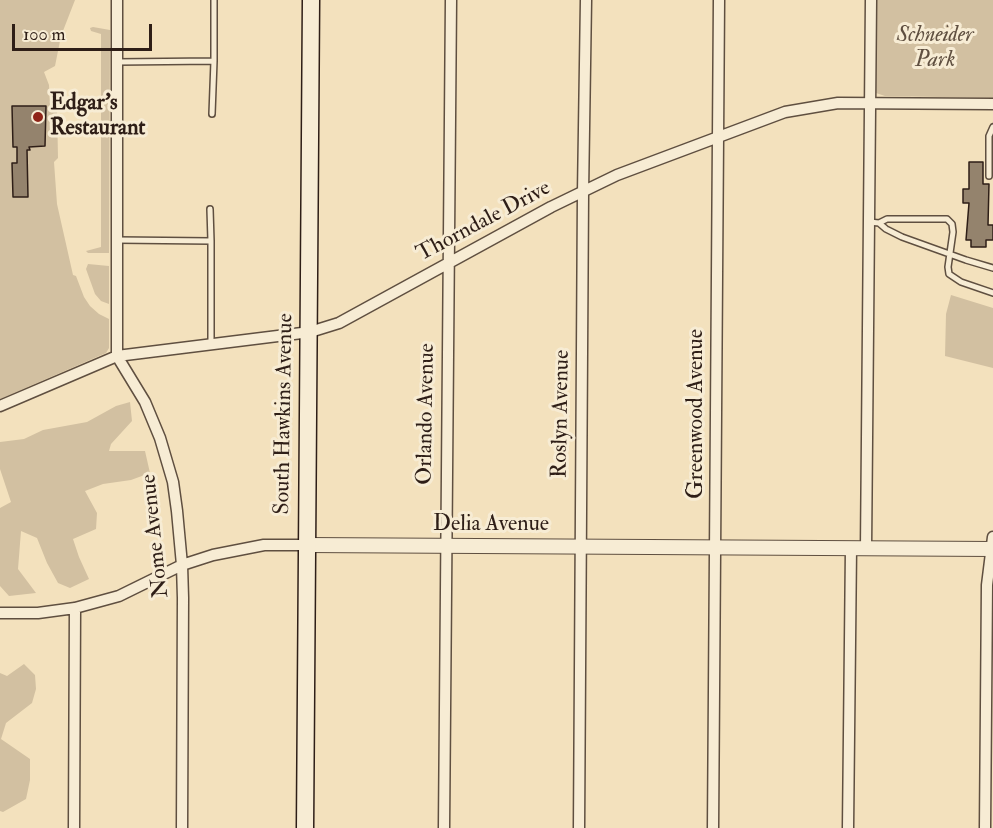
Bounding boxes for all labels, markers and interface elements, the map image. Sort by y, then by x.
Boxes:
scale bar [15,12,154,50]
text: 100 m [23,23,66,46]
park label: Schneider Park [897,23,973,74]
place label: Edgar's Restaurant [50,91,145,142]
marker: Edgar's Restaurant [31,110,45,124]
street label: Thorndale Drive [413,176,555,268]
street label: South Hawkins Avenue [270,313,300,515]
street label: Greenwood Avenue [684,329,710,499]
street label: Orlando Avenue [413,343,441,485]
street label: Roslyn Avenue [548,350,576,478]
street label: Nome Avenue [136,473,176,599]
street label: Delia Avenue [433,512,549,538]

